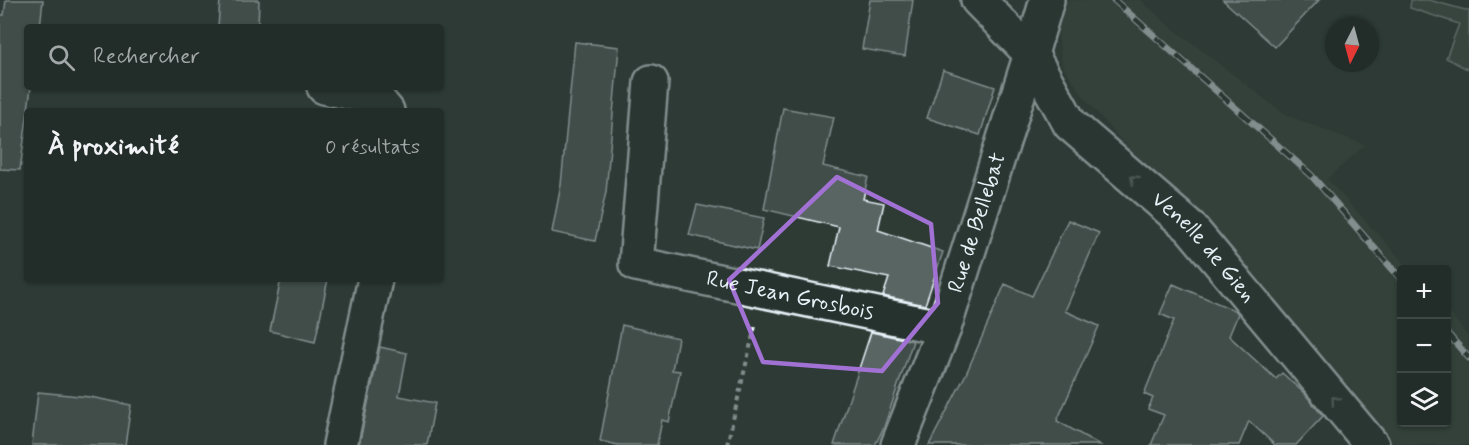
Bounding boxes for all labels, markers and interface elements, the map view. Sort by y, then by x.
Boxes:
north arrow [1325,18,1379,72]
search box [24,24,444,90]
icon: search [45,41,78,74]
text: Rechercher [93,43,200,71]
text: À proximité [48,130,179,164]
text: 0 résultats [325,134,420,161]
street label: Rue de Bellebat [942,149,1013,296]
one-way arrow [1130,175,1141,186]
street label: Venelle de Gien [1145,186,1262,309]
street label: Rue Jean Grosbois [704,265,877,327]
map controls [1397,265,1451,427]
button: + [1397,265,1451,319]
button: − [1397,319,1451,373]
button: layers [1397,373,1451,427]
one-way arrow [1332,396,1343,407]

